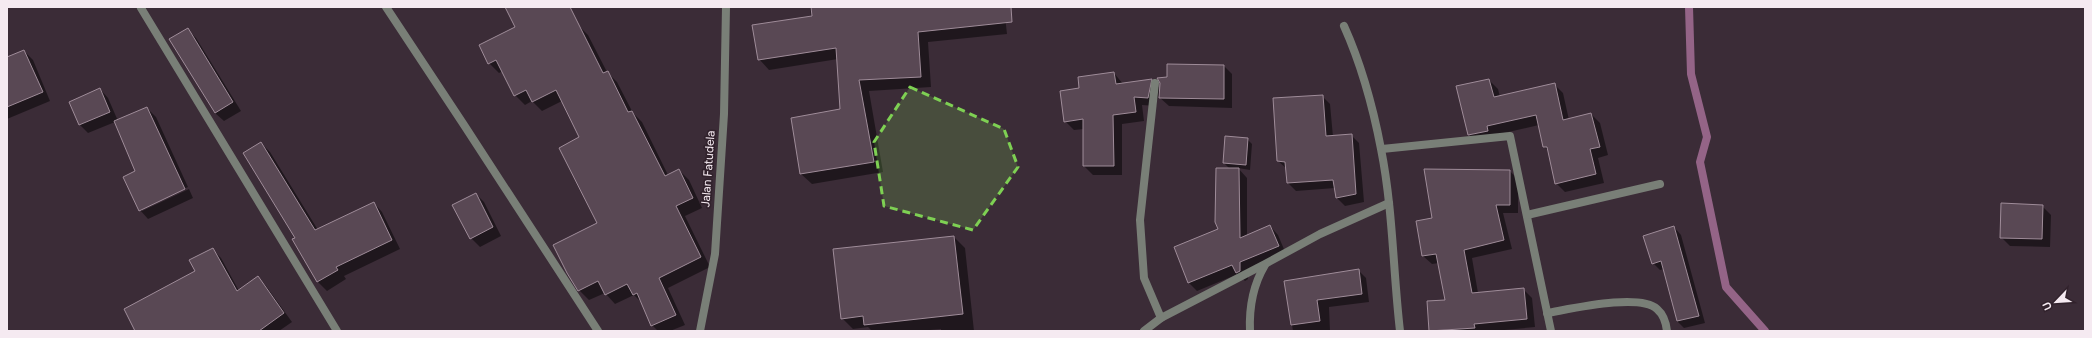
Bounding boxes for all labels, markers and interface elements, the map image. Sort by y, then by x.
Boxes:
street label: Jalan Fatudela [698,130,718,208]
north arrow [2036,282,2076,322]
text: U [2040,300,2055,312]

